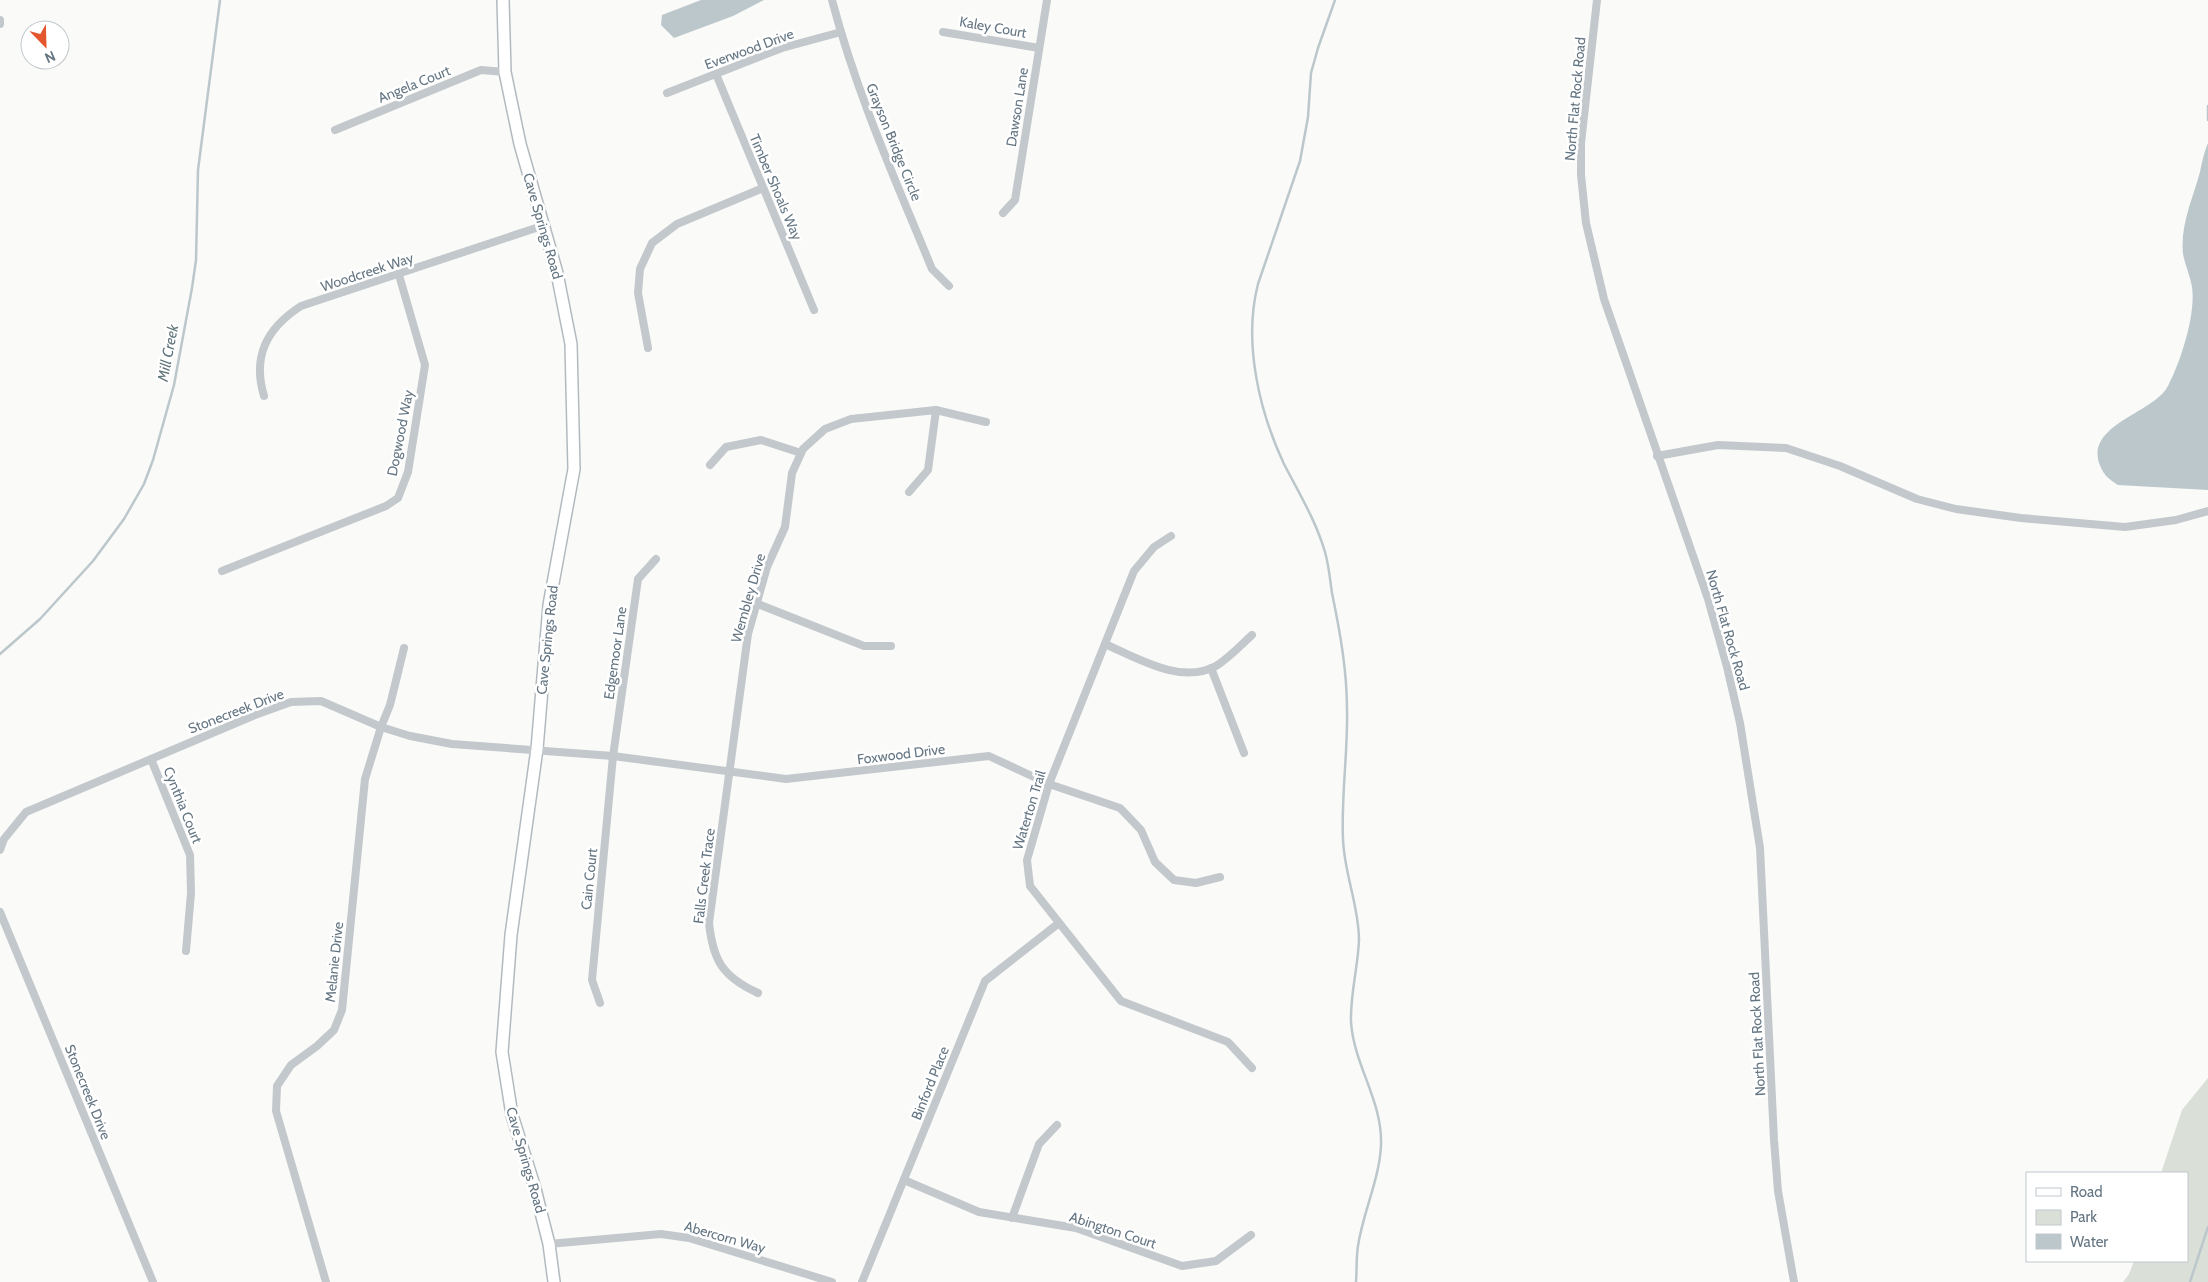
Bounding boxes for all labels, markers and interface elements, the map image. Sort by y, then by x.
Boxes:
street label: Kaley Court [958,12,1028,42]
north arrow [20,20,70,70]
street label: Everwood Drive [702,25,796,73]
street label: North Flat Rock Road [1561,36,1589,162]
text: N [42,47,58,67]
street label: Angela Court [375,61,453,107]
street label: Dawson Lane [1002,66,1032,148]
street label: Grayson Bridge Circle [862,81,926,203]
street label: Timber Shoals Way [746,131,806,243]
street label: Cave Springs Road [519,171,567,281]
street label: Woodcreek Way [318,249,416,295]
water label: Mill Creek [153,322,182,384]
street label: Dogwood Way [383,388,417,478]
street label: Wembley Drive [727,551,769,645]
street label: North Flat Rock Road [1702,568,1754,692]
street label: Cave Springs Road [532,585,562,695]
street label: Edgemoor Lane [600,605,630,701]
street label: Stonecreek Drive [186,684,286,738]
street label: Foxwood Drive [856,740,946,768]
street label: Cynthia Court [159,764,207,846]
street label: Waterton Trail [1008,767,1050,852]
street label: Falls Creek Trace [689,827,719,925]
street label: Cain Court [577,847,601,911]
street label: Melanie Drive [321,921,347,1003]
street label: North Flat Rock Road [1745,971,1769,1097]
street label: Stonecreek Drive [61,1042,115,1142]
street label: Binford Place [907,1044,953,1122]
street label: Cave Springs Road [502,1105,550,1215]
legend [2026,1172,2188,1262]
text: Road [2070,1183,2103,1201]
street label: Abington Court [1067,1208,1159,1253]
text: Park [2070,1208,2097,1226]
street label: Abercorn Way [682,1217,768,1257]
text: Water [2070,1233,2108,1251]

